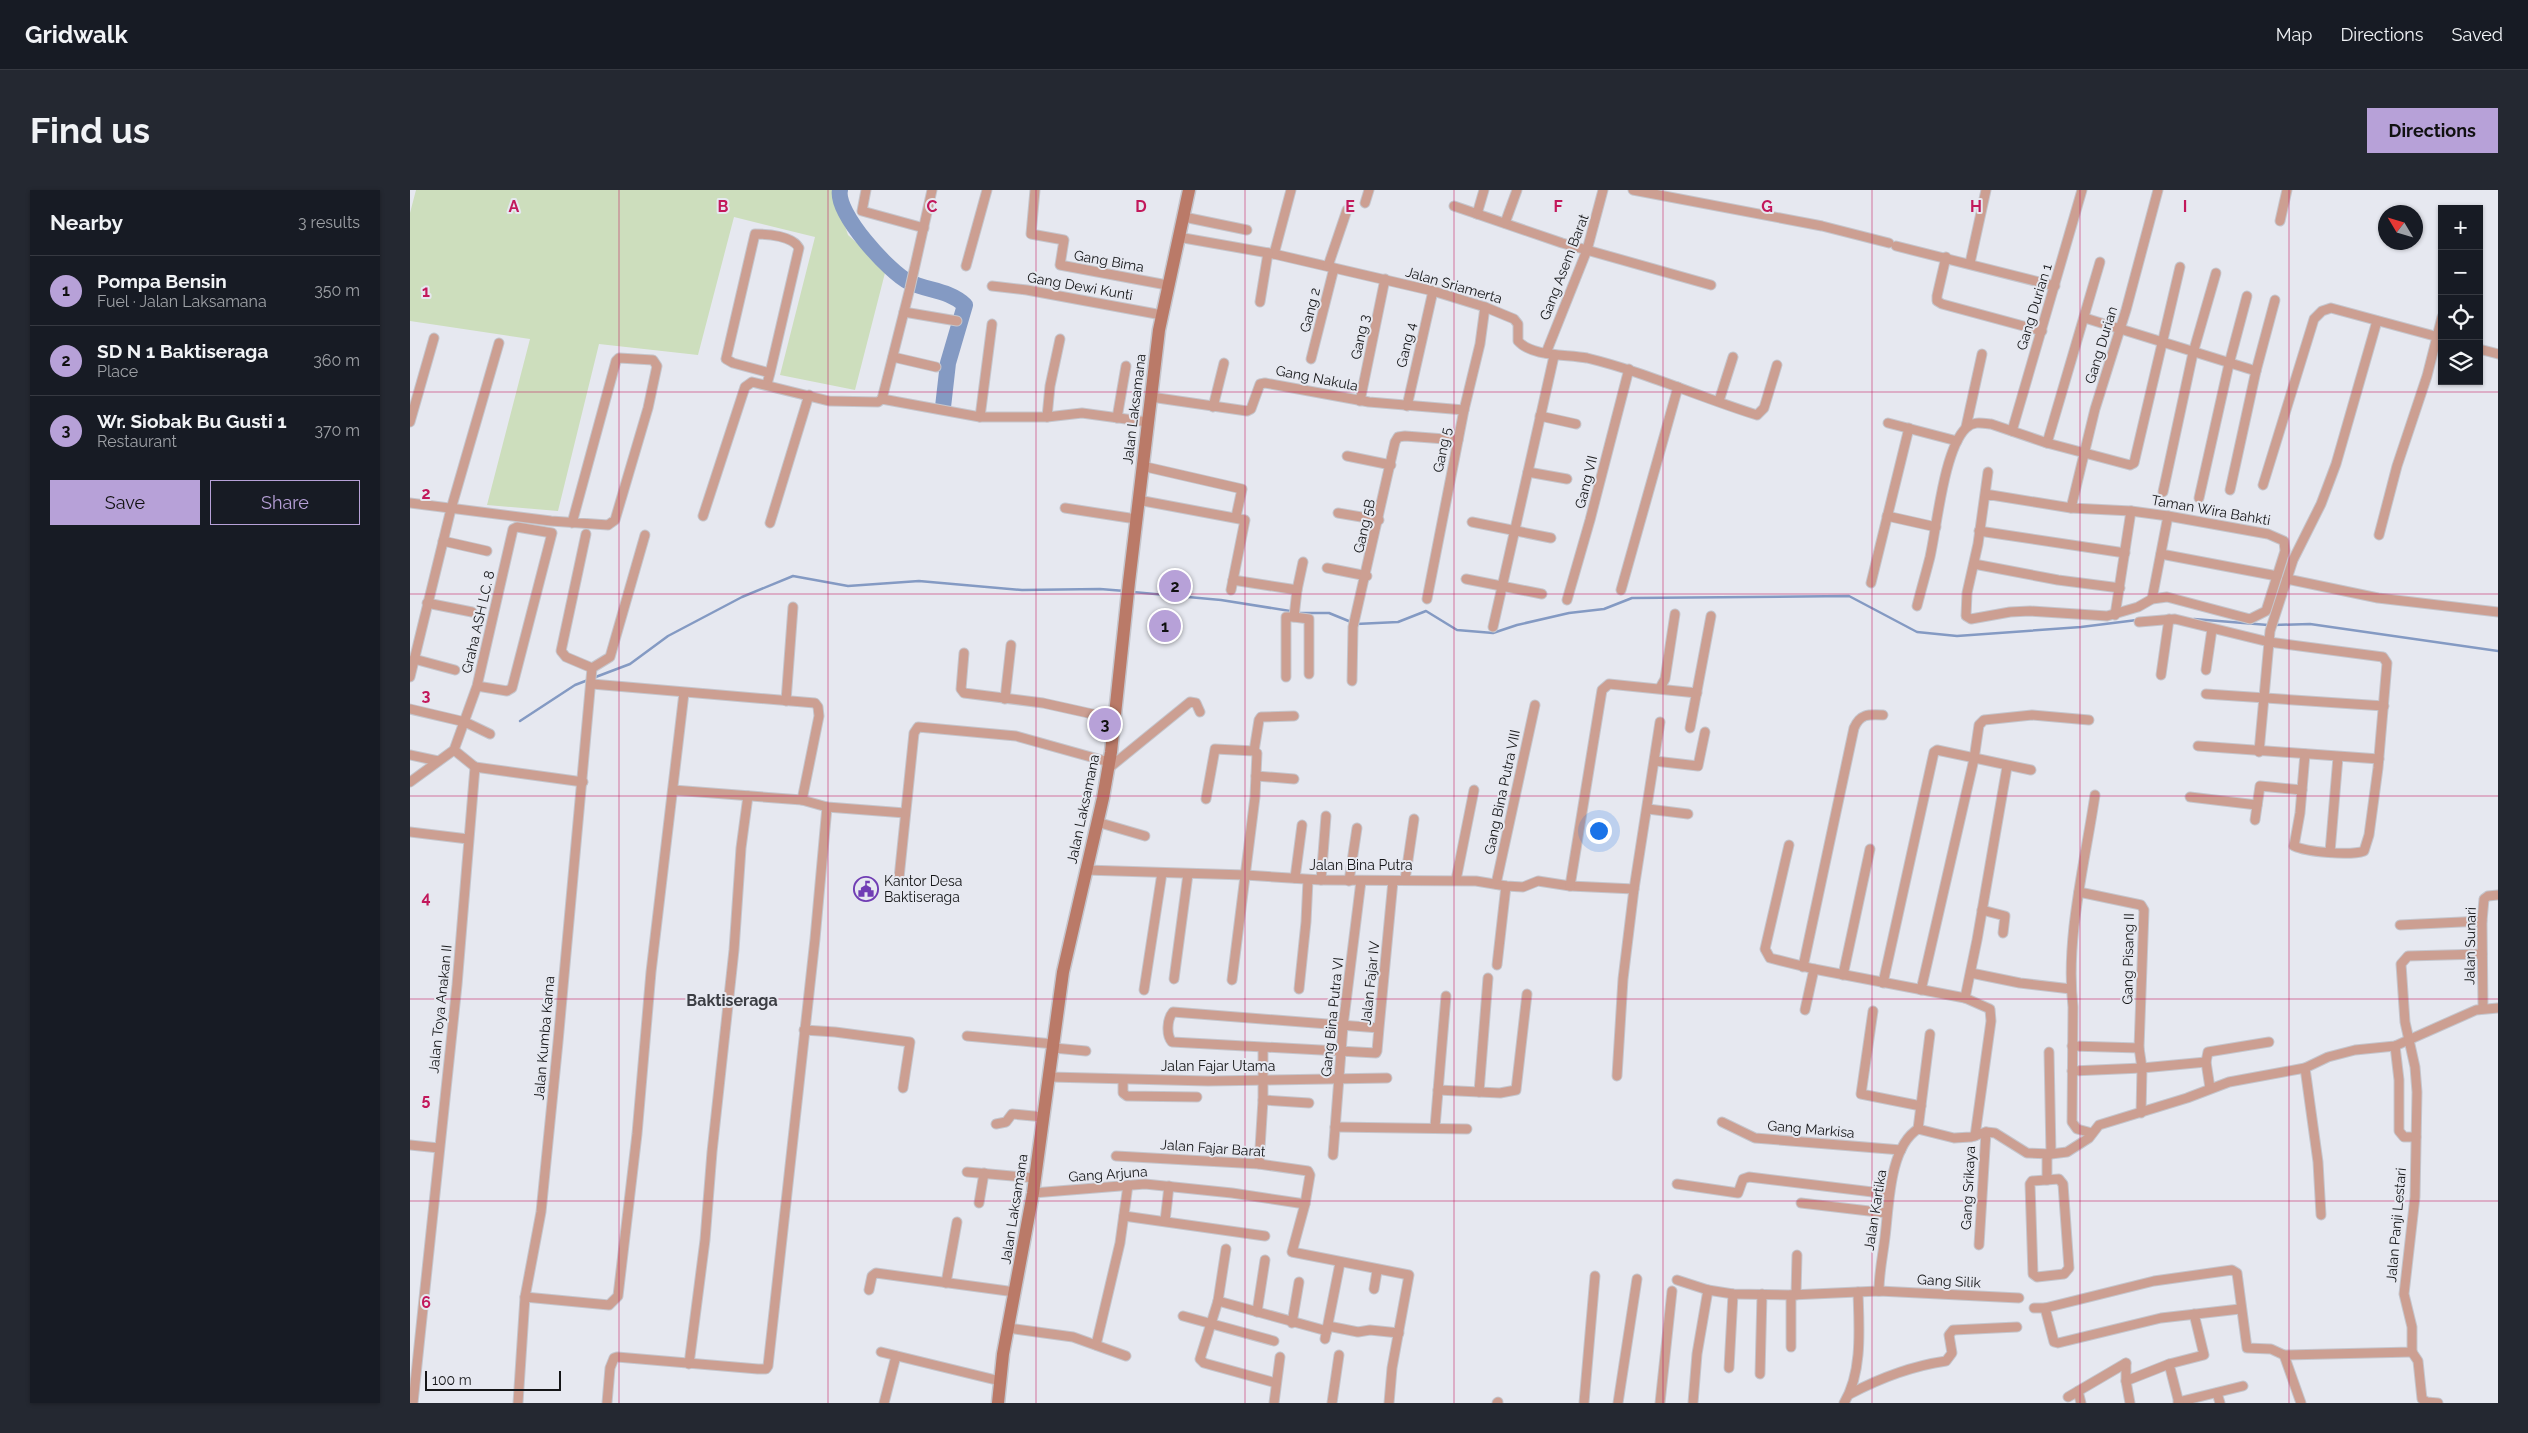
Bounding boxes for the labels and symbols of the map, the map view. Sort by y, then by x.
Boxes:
text: A [509,197,520,216]
text: B [718,197,729,216]
text: C [927,197,938,216]
text: D [1135,197,1147,216]
text: E [1345,197,1355,216]
text: F [1553,197,1563,216]
text: G [1761,197,1773,216]
text: H [1970,197,1982,216]
text: I [2183,197,2187,216]
north arrow [2378,205,2423,250]
street label: Gang Asem Barat [1536,211,1592,322]
street label: Gang Bima [1073,247,1145,275]
street label: Gang Durian 1 [2013,262,2055,352]
street label: Jalan Sriamerta [1404,264,1504,306]
street label: Gang Dewi Kunti [1026,269,1134,303]
text: 1 [422,282,430,301]
street label: Gang 2 [1297,286,1323,334]
street label: Gang Durian [2082,304,2120,386]
street label: Gang 3 [1347,313,1373,361]
street label: Gang 4 [1393,321,1419,369]
street label: Jalan Laksamana [1119,353,1149,465]
street label: Gang Nakula [1274,362,1360,394]
street label: Gang 5 [1430,426,1454,474]
street label: Gang VII [1572,454,1600,510]
text: 2 [421,484,431,503]
street label: Taman Wira Bahkti [2150,492,2272,528]
street label: Gang 5B [1350,497,1378,555]
pin: 2 [1159,567,1191,605]
street label: Graha ASH LC. 8 [458,569,498,675]
pin: 1 [1149,607,1181,645]
text: 3 [422,686,431,705]
pin: 3 [1089,705,1121,743]
street label: Gang Bina Putra VIII [1481,728,1523,856]
street label: Jalan Laksamana [1064,753,1102,865]
your location [1586,818,1612,844]
street label: Jalan Bina Putra [1309,857,1413,873]
place label: Kantor Desa Baktiseraga [884,873,962,905]
public building icon: Kantor Desa Baktiseraga [853,876,879,902]
text: 4 [421,888,431,907]
street label: Jalan Sunari [2461,907,2479,985]
street label: Gang Pisang II [2119,913,2137,1005]
street label: Jalan Fajar IV [1358,940,1382,1026]
street label: Jalan Toya Anakan II [425,944,455,1074]
street label: Gang Bina Putra VI [1318,956,1346,1078]
street label: Jalan Kumba Karna [531,975,557,1101]
district label: Baktiseraga [686,991,778,1010]
street label: Jalan Fajar Utama [1161,1058,1275,1074]
text: 5 [422,1090,431,1109]
street label: Gang Markisa [1767,1117,1855,1141]
street label: Jalan Fajar Barat [1160,1136,1266,1160]
street label: Gang Srikaya [1958,1145,1978,1231]
street label: Jalan Laksamana [997,1153,1031,1265]
street label: Gang Arjuna [1068,1163,1148,1185]
street label: Jalan Panji Lestari [2383,1167,2409,1283]
street label: Jalan Kartika [1861,1168,1889,1252]
street label: Gang Silik [1917,1271,1982,1291]
text: 6 [421,1293,431,1312]
scale bar [425,1368,561,1391]

